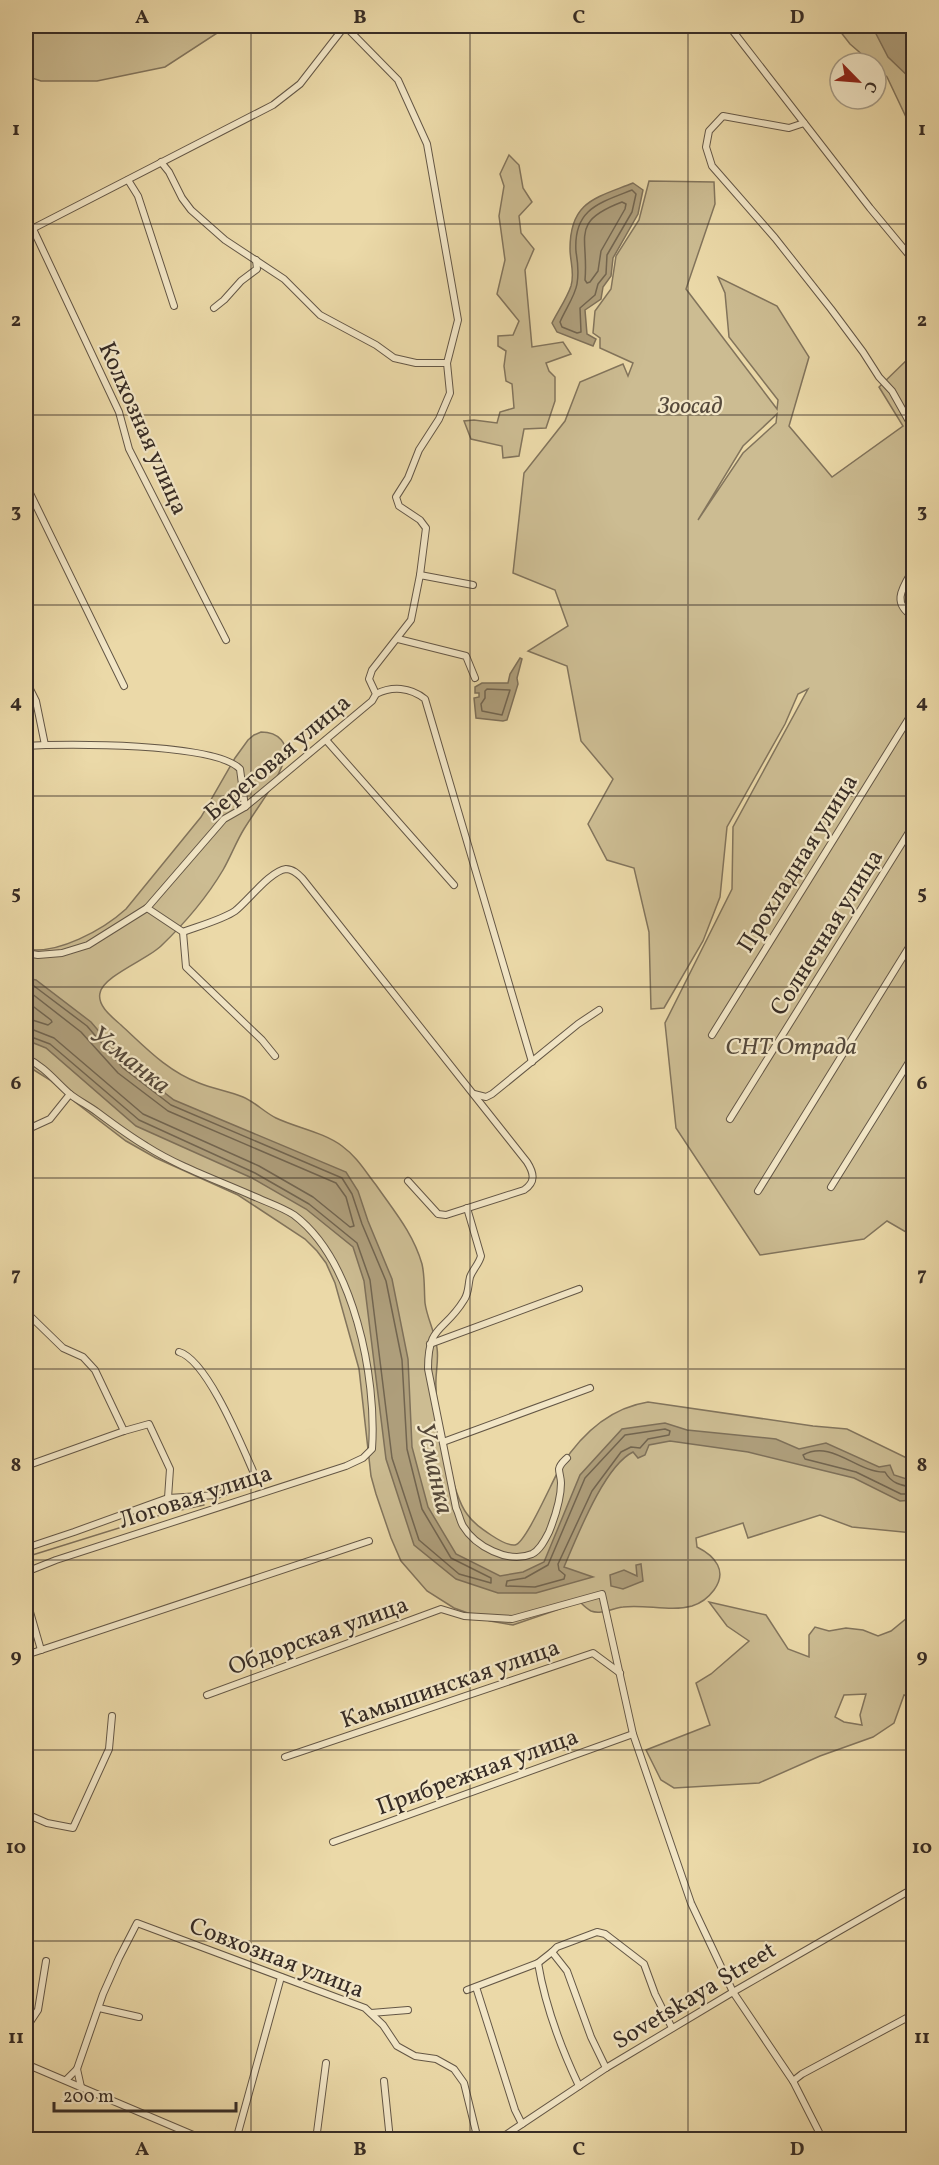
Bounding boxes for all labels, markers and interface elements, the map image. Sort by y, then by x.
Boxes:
text: A [135,4,149,32]
text: B [353,4,367,32]
text: C [573,4,586,32]
text: D [790,4,804,32]
north arrow [828,51,888,111]
text: С [858,77,882,96]
text: 1 [12,116,20,144]
text: 1 [918,116,926,144]
text: 2 [11,307,21,335]
text: 2 [917,307,927,335]
street label: Колхозная улица [89,337,196,521]
park label: Зоосад [657,390,722,424]
text: 3 [11,498,21,526]
text: 3 [917,498,927,526]
street label: Береговая улица [198,687,359,830]
text: 4 [10,689,22,717]
text: 4 [916,689,928,717]
street label: Прохладная улица [730,768,867,960]
street label: Солнечная улица [763,843,893,1023]
text: 5 [11,880,21,908]
text: 5 [917,880,927,908]
water label: Усманка [82,1018,178,1103]
park label: СНТ Отрада [725,1031,857,1065]
text: 6 [11,1070,22,1098]
text: 6 [917,1070,928,1098]
text: 7 [11,1261,21,1289]
text: 7 [917,1261,927,1289]
water label: Усманка [406,1419,462,1518]
text: 8 [11,1452,21,1480]
text: 8 [917,1452,927,1480]
street label: Логовая улица [115,1457,277,1539]
street label: Обдорская улица [224,1589,413,1685]
street label: Камышинская улица [337,1631,565,1738]
text: 9 [10,1643,22,1671]
text: 9 [916,1643,928,1671]
street label: Прибрежная улица [372,1720,584,1825]
text: 10 [6,1834,26,1862]
text: 10 [912,1834,932,1862]
street label: Совхозная улица [184,1910,369,2008]
street label: Sovetskaya Street [607,1934,783,2059]
text: 11 [8,2024,24,2052]
text: 11 [914,2024,930,2052]
scale bar [54,2075,236,2113]
text: 200 m [63,2085,114,2110]
text: A [135,2136,149,2164]
text: B [353,2136,367,2164]
text: C [573,2136,586,2164]
text: D [790,2136,804,2164]

